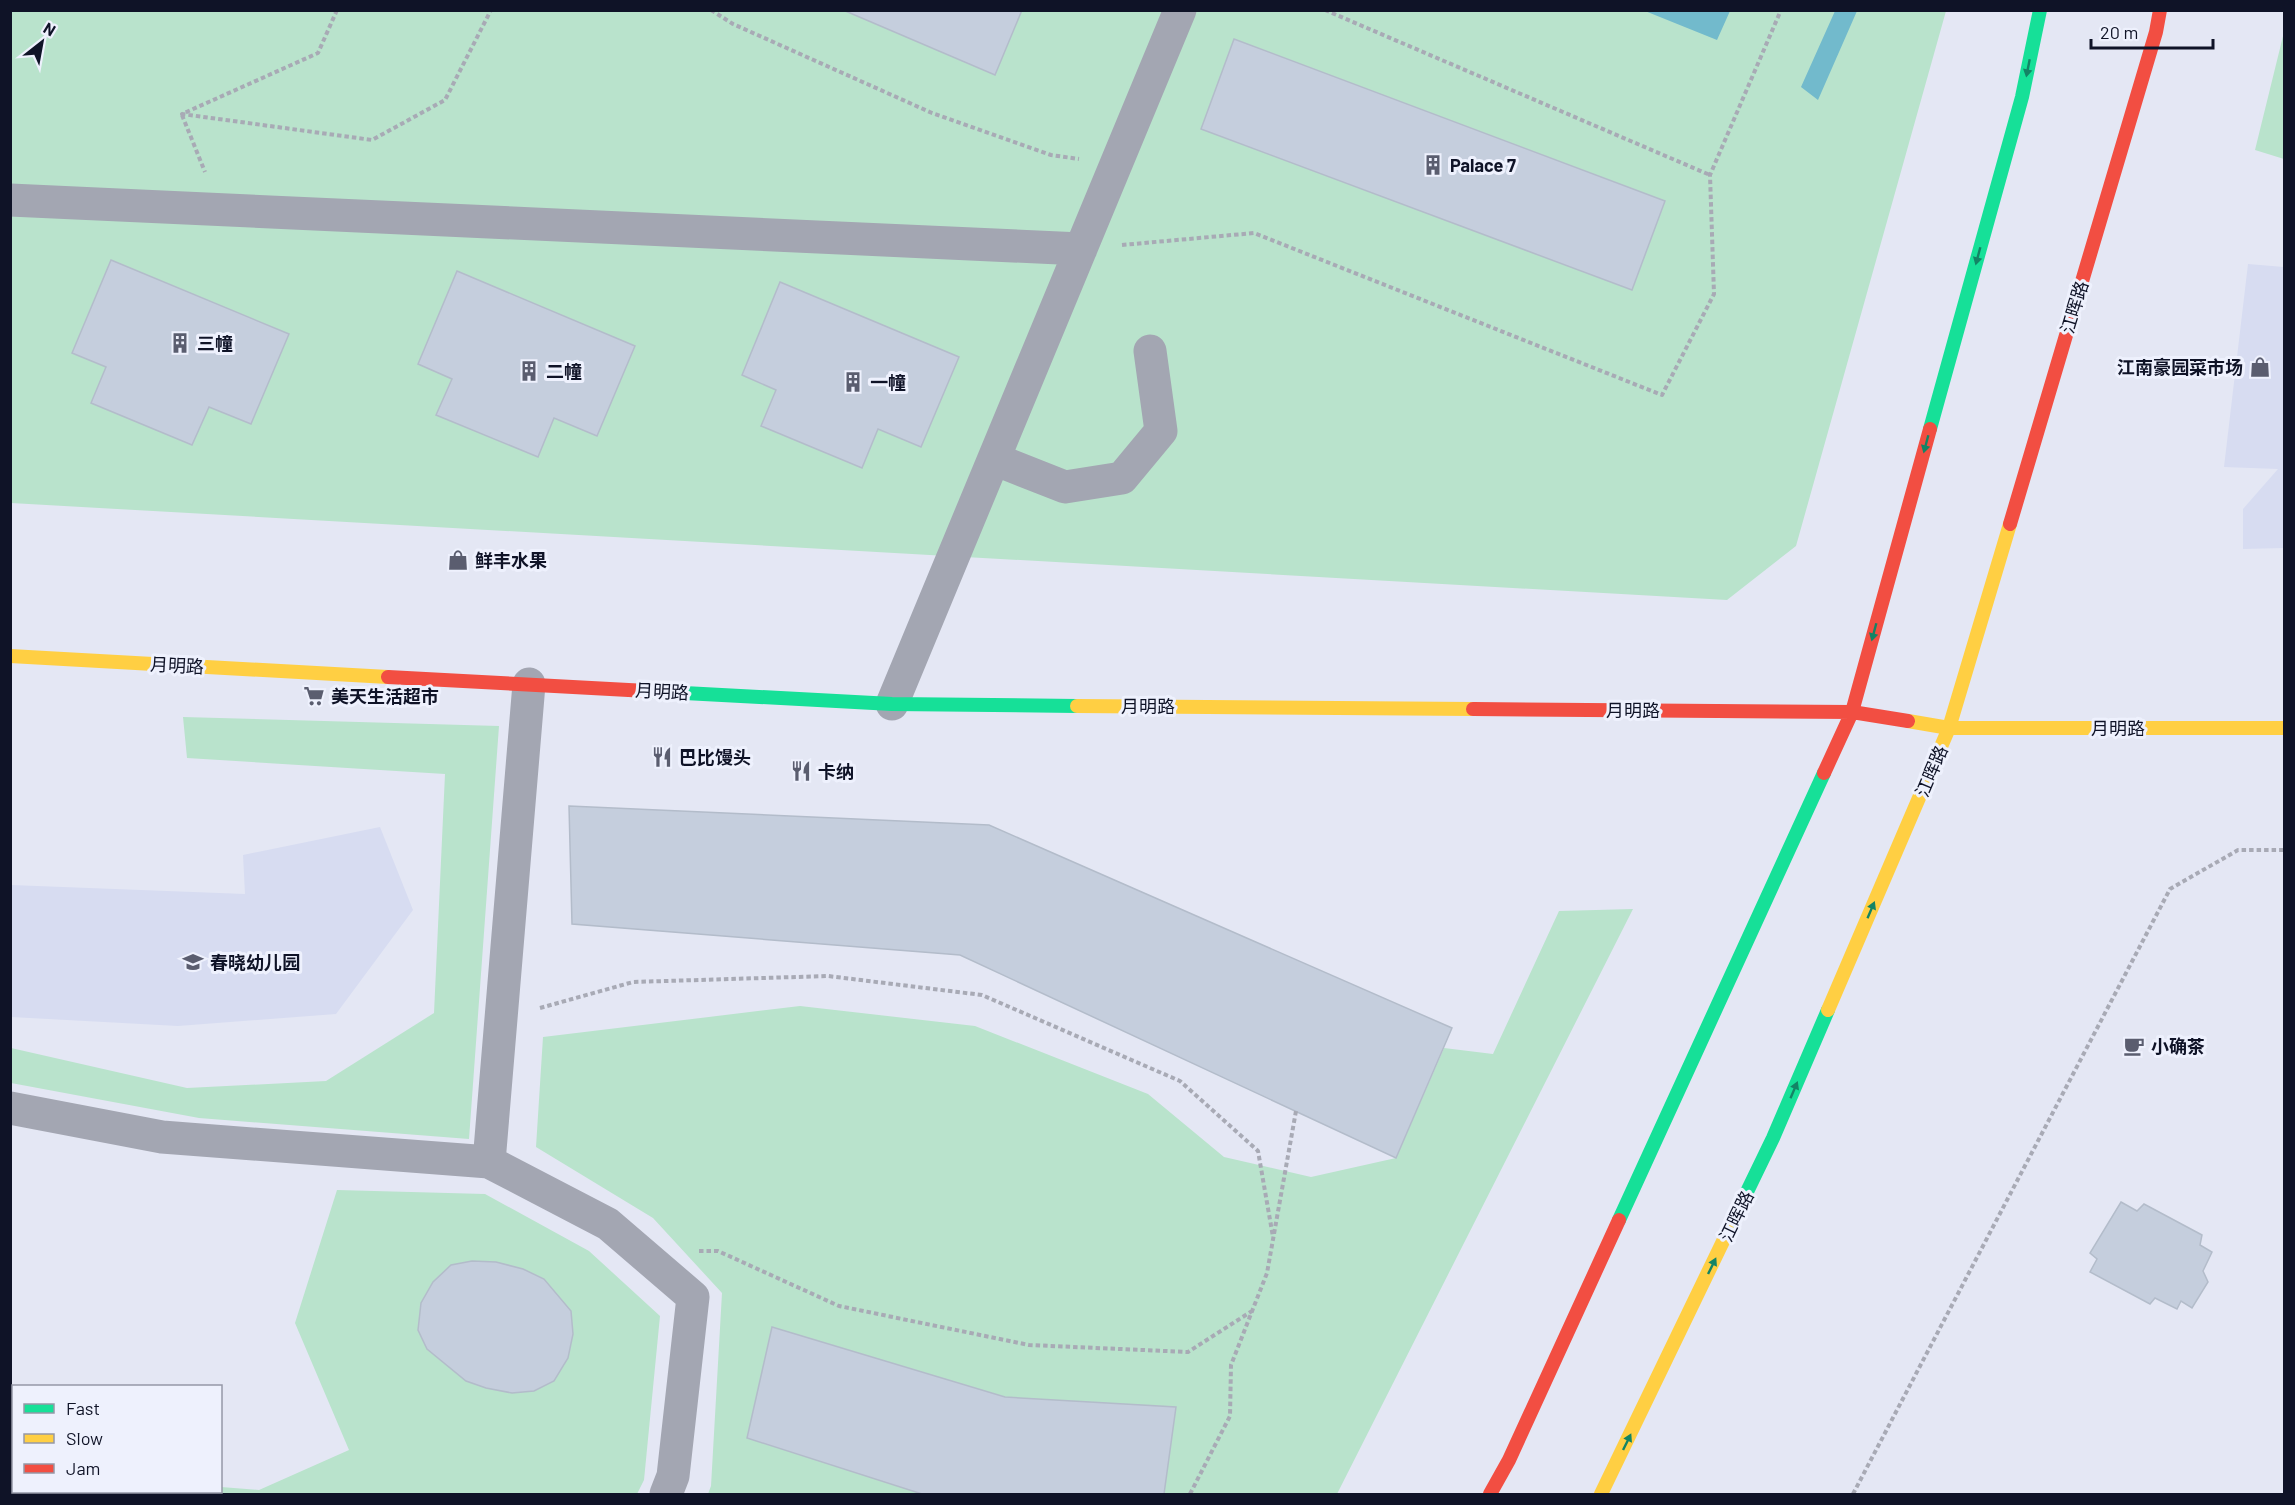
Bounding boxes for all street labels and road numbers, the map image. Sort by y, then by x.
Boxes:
street label: 江晖路 [2056,278,2092,336]
street label: 月明路 [149,653,205,677]
street label: 月明路 [634,679,690,703]
street label: 月明路 [1121,695,1175,717]
street label: 月明路 [1606,699,1660,721]
street label: 月明路 [2091,717,2145,739]
street label: 江晖路 [1910,742,1952,800]
street label: 江晖路 [1714,1187,1758,1245]

